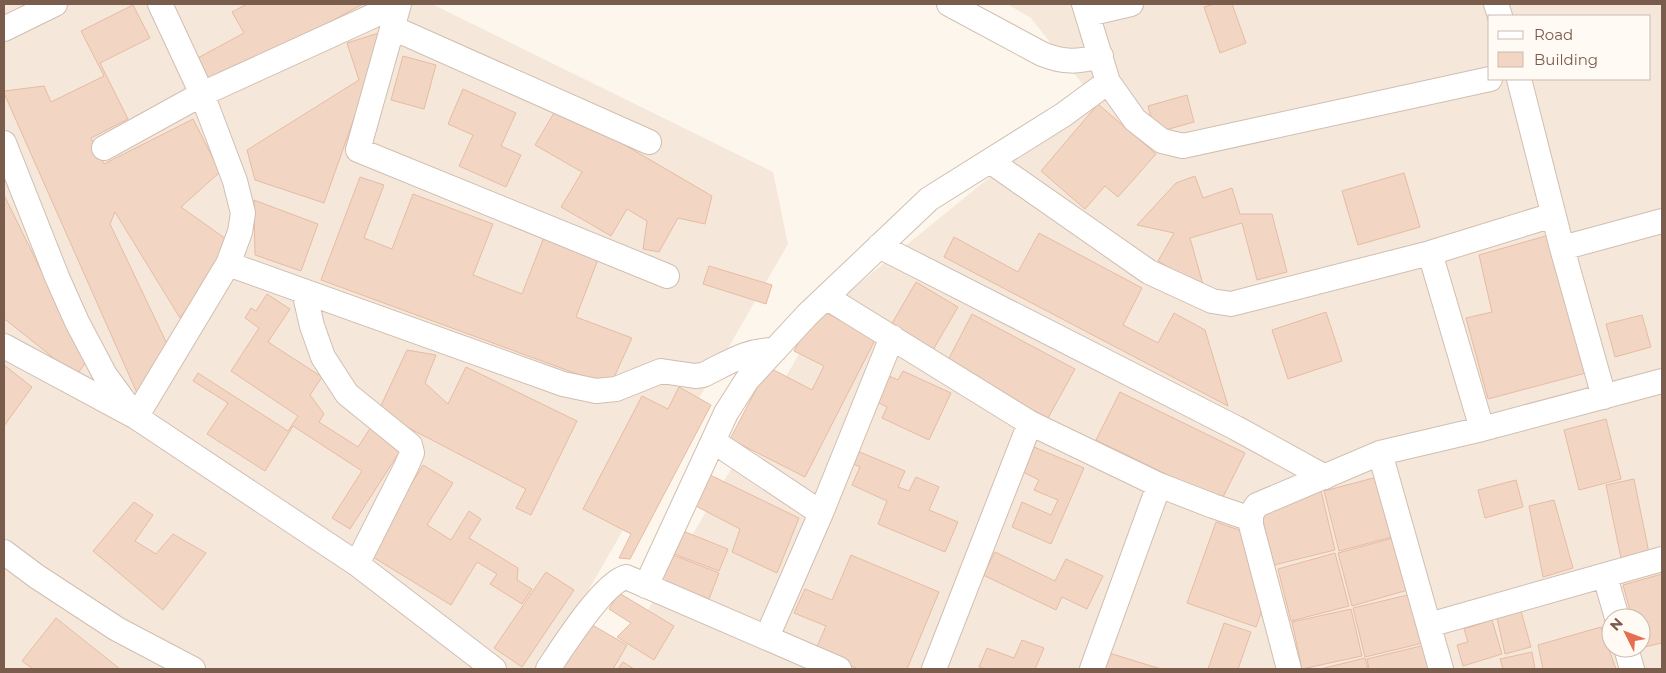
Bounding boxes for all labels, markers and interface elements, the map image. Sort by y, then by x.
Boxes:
legend [1488,15,1651,80]
text: Road [1534,25,1573,44]
text: Building [1534,50,1598,69]
north arrow [1601,608,1651,658]
text: N [1606,614,1627,635]

